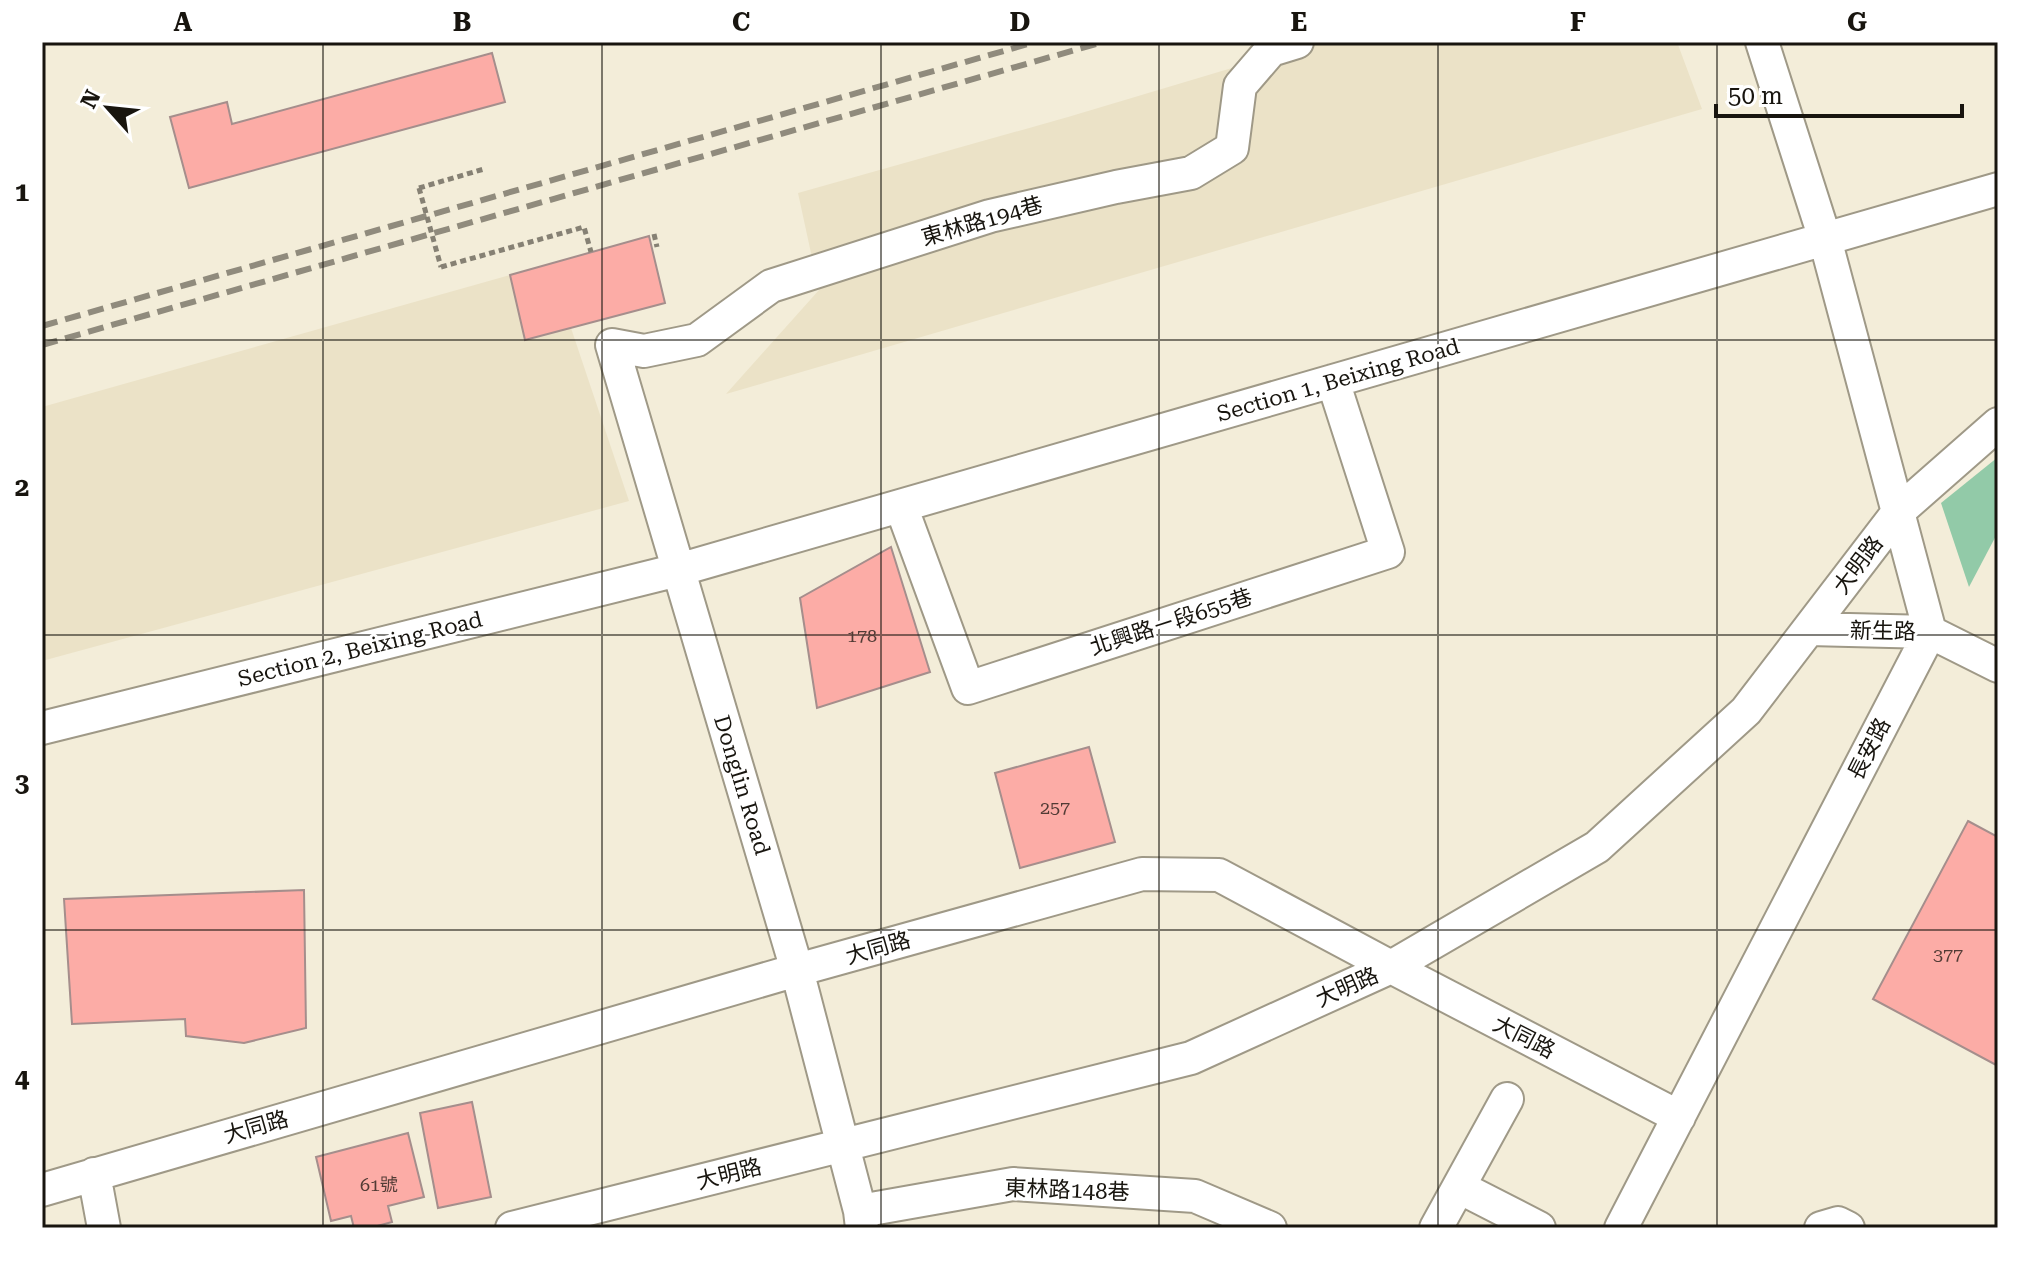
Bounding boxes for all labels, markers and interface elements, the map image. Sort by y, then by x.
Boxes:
text: A [174,7,193,37]
text: B [453,7,471,37]
text: C [732,7,750,37]
text: D [1010,7,1030,37]
text: E [1291,7,1307,37]
text: F [1570,7,1586,37]
text: G [1847,7,1867,37]
north arrow [68,68,148,148]
scale bar [1716,68,1962,118]
text: 50 m [1728,82,1783,110]
text: N [76,86,106,112]
text: 1 [15,177,29,207]
street label: 東林路194巷 [918,192,1046,250]
street label: Section 1, Beixing Road [1214,333,1462,427]
text: 2 [15,472,29,502]
street label: 大明路 [1828,531,1888,599]
street label: 北興路ㄧ段655巷 [1087,584,1255,660]
street label: Section 2, Beixing Road [235,607,485,691]
street label: 新生路 [1850,618,1916,644]
house number: 178 [847,625,877,646]
street label: Donglin Road [709,712,775,858]
street label: 長安路 [1843,714,1895,784]
text: 3 [15,768,29,798]
house number: 257 [1040,797,1070,818]
street label: 大同路 [843,927,913,969]
house number: 377 [1933,944,1963,965]
street label: 大明路 [1312,962,1382,1012]
street label: 大同路 [1489,1011,1559,1063]
text: 4 [15,1063,30,1093]
street label: 大同路 [221,1106,291,1148]
street label: 大明路 [694,1154,764,1194]
house number: 61號 [360,1174,398,1195]
street label: 東林路148巷 [1004,1175,1130,1205]

